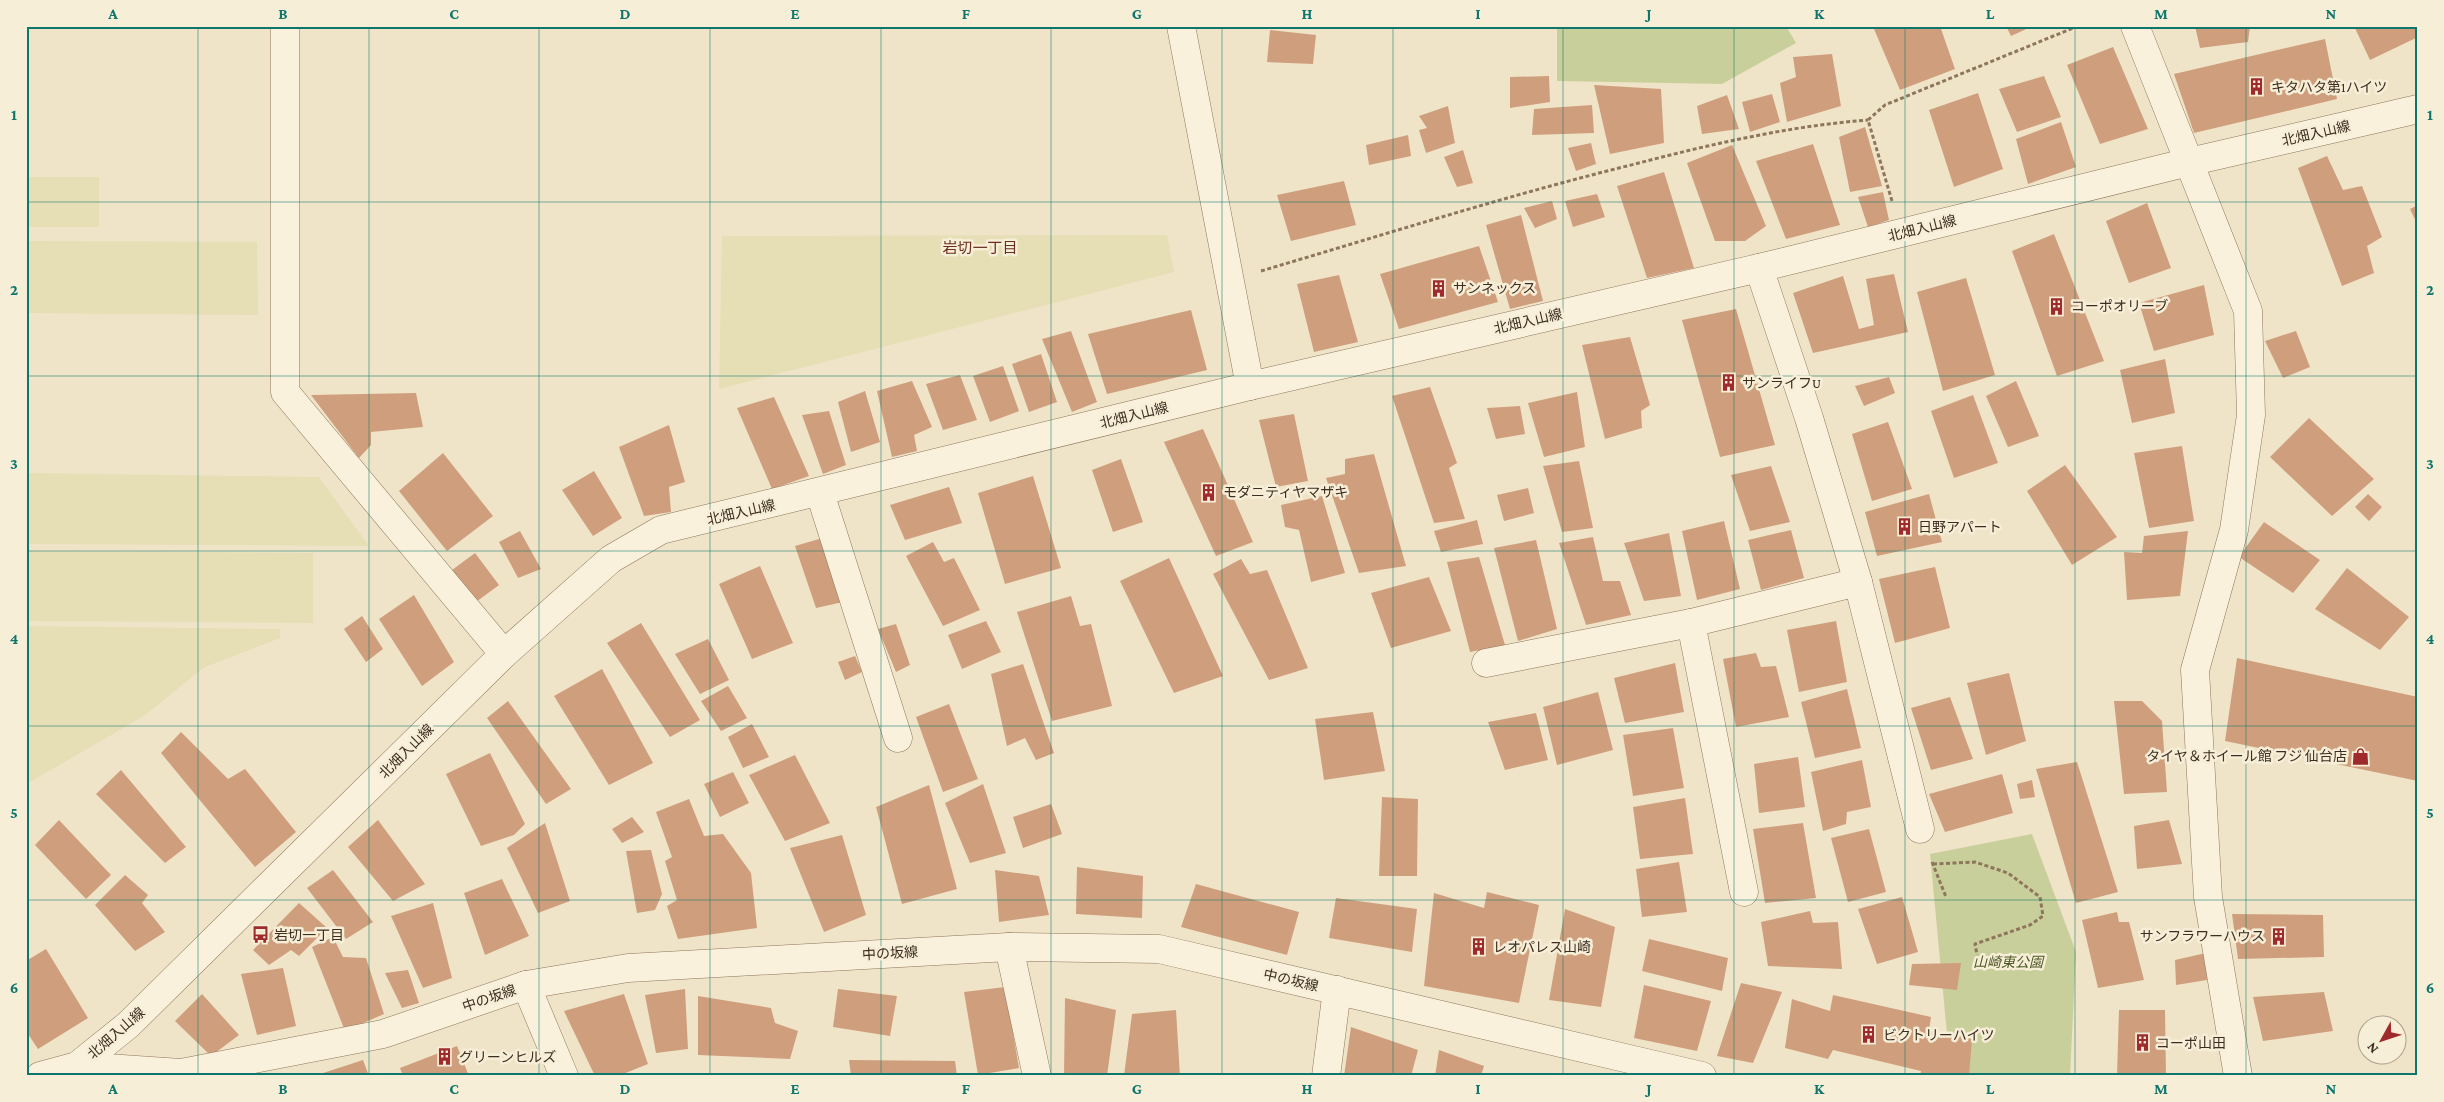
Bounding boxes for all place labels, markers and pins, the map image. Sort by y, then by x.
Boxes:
building icon: キタハタ第1ハイツ [2247,77,2267,97]
place label: キタハタ第1ハイツ [2271,79,2387,95]
building icon: サンネックス [1429,278,1449,298]
place label: サンネックス [1453,280,1536,296]
building icon: コーポオリーブ [2047,296,2067,316]
place label: コーポオリーブ [2071,298,2168,314]
building icon: サンライフU [1718,373,1738,393]
place label: サンライフU [1742,375,1821,391]
building icon: モダニティヤマザキ [1199,482,1219,502]
place label: モダニティヤマザキ [1223,484,1348,500]
building icon: 日野アパート [1894,517,1914,537]
place label: 日野アパート [1918,519,2002,535]
shop icon: タイヤ＆ホイール館 フジ 仙台店 [2351,746,2371,766]
place label: タイヤ＆ホイール館 フジ 仙台店 [2146,748,2347,764]
bus stop icon: 岩切一丁目 [250,925,270,945]
building icon: サンフラワーハウス [2269,926,2289,946]
place label: 岩切一丁目 [274,927,344,943]
place label: サンフラワーハウス [2140,928,2265,944]
building icon: レオパレス山崎 [1469,937,1489,957]
place label: レオパレス山崎 [1493,939,1591,955]
building icon: ビクトリーハイツ [1859,1025,1879,1045]
place label: ビクトリーハイツ [1883,1027,1994,1043]
building icon: コーポ山田 [2132,1033,2152,1053]
place label: コーポ山田 [2156,1035,2226,1051]
building icon: グリーンヒルズ [435,1047,455,1067]
place label: グリーンヒルズ [459,1049,556,1065]

